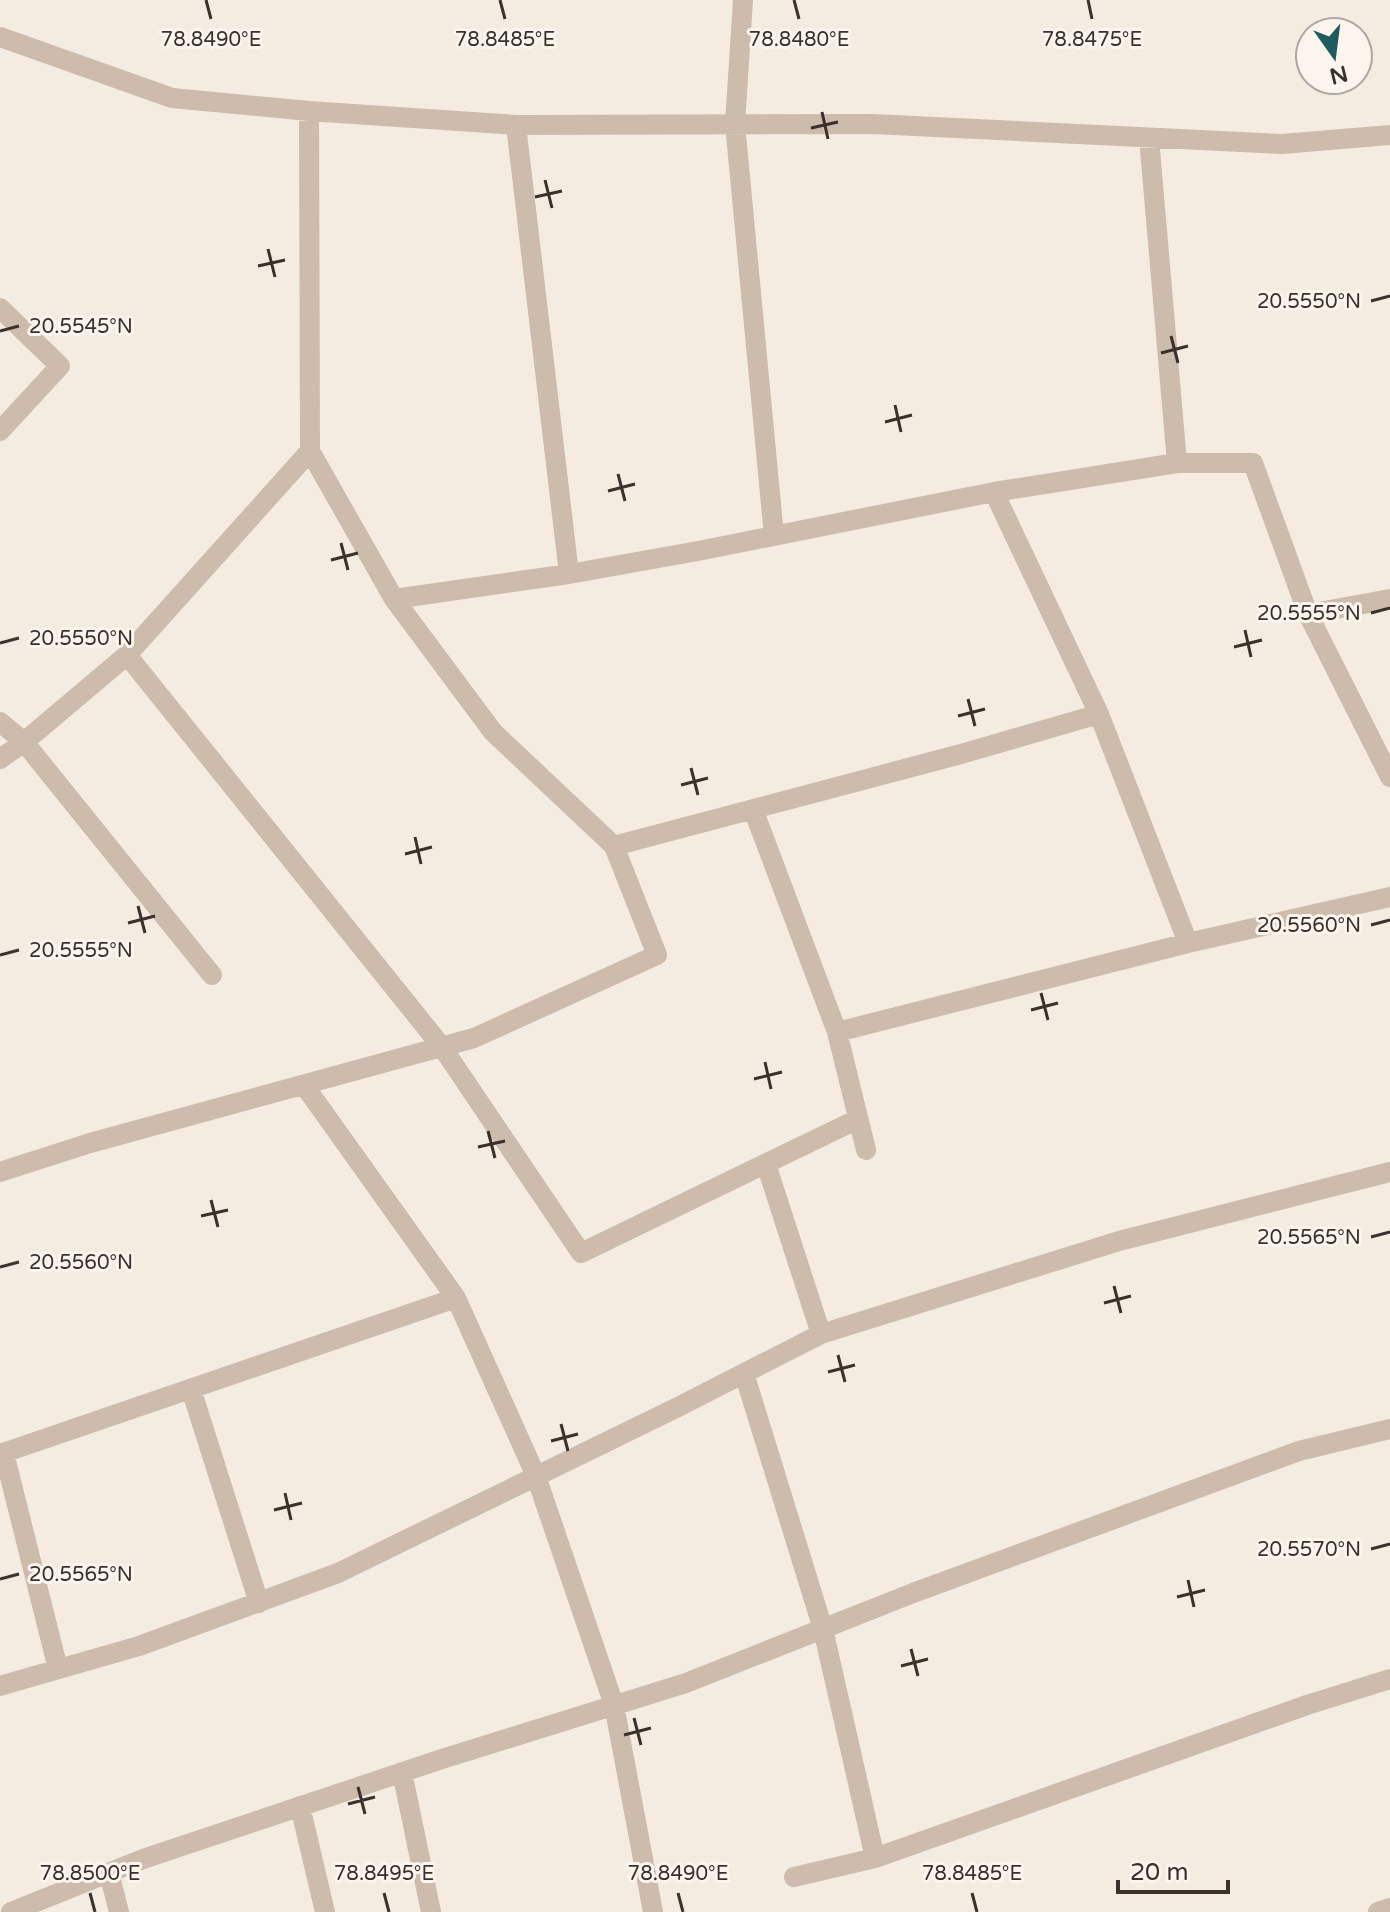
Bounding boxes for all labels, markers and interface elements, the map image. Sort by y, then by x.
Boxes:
north arrow [1294,16,1374,96]
text: 78.8490°E [161,28,261,52]
text: 78.8485°E [455,28,555,52]
text: 78.8480°E [749,28,849,52]
text: 78.8475°E [1042,28,1142,52]
text: N [1327,60,1350,89]
text: 20.5550°N [1257,290,1361,314]
text: 20.5545°N [29,315,133,339]
text: 20.5555°N [1257,602,1361,626]
text: 20.5550°N [29,627,133,651]
text: 20.5560°N [1257,914,1361,938]
text: 20.5555°N [29,939,133,963]
text: 20.5565°N [1257,1226,1361,1250]
text: 20.5560°N [29,1251,133,1275]
text: 20.5570°N [1257,1538,1361,1562]
text: 20.5565°N [29,1563,133,1587]
scale bar [1118,1844,1228,1894]
text: 20 m [1130,1858,1188,1887]
text: 78.8500°E [40,1862,140,1886]
text: 78.8495°E [334,1862,434,1886]
text: 78.8490°E [628,1862,728,1886]
text: 78.8485°E [922,1862,1022,1886]

